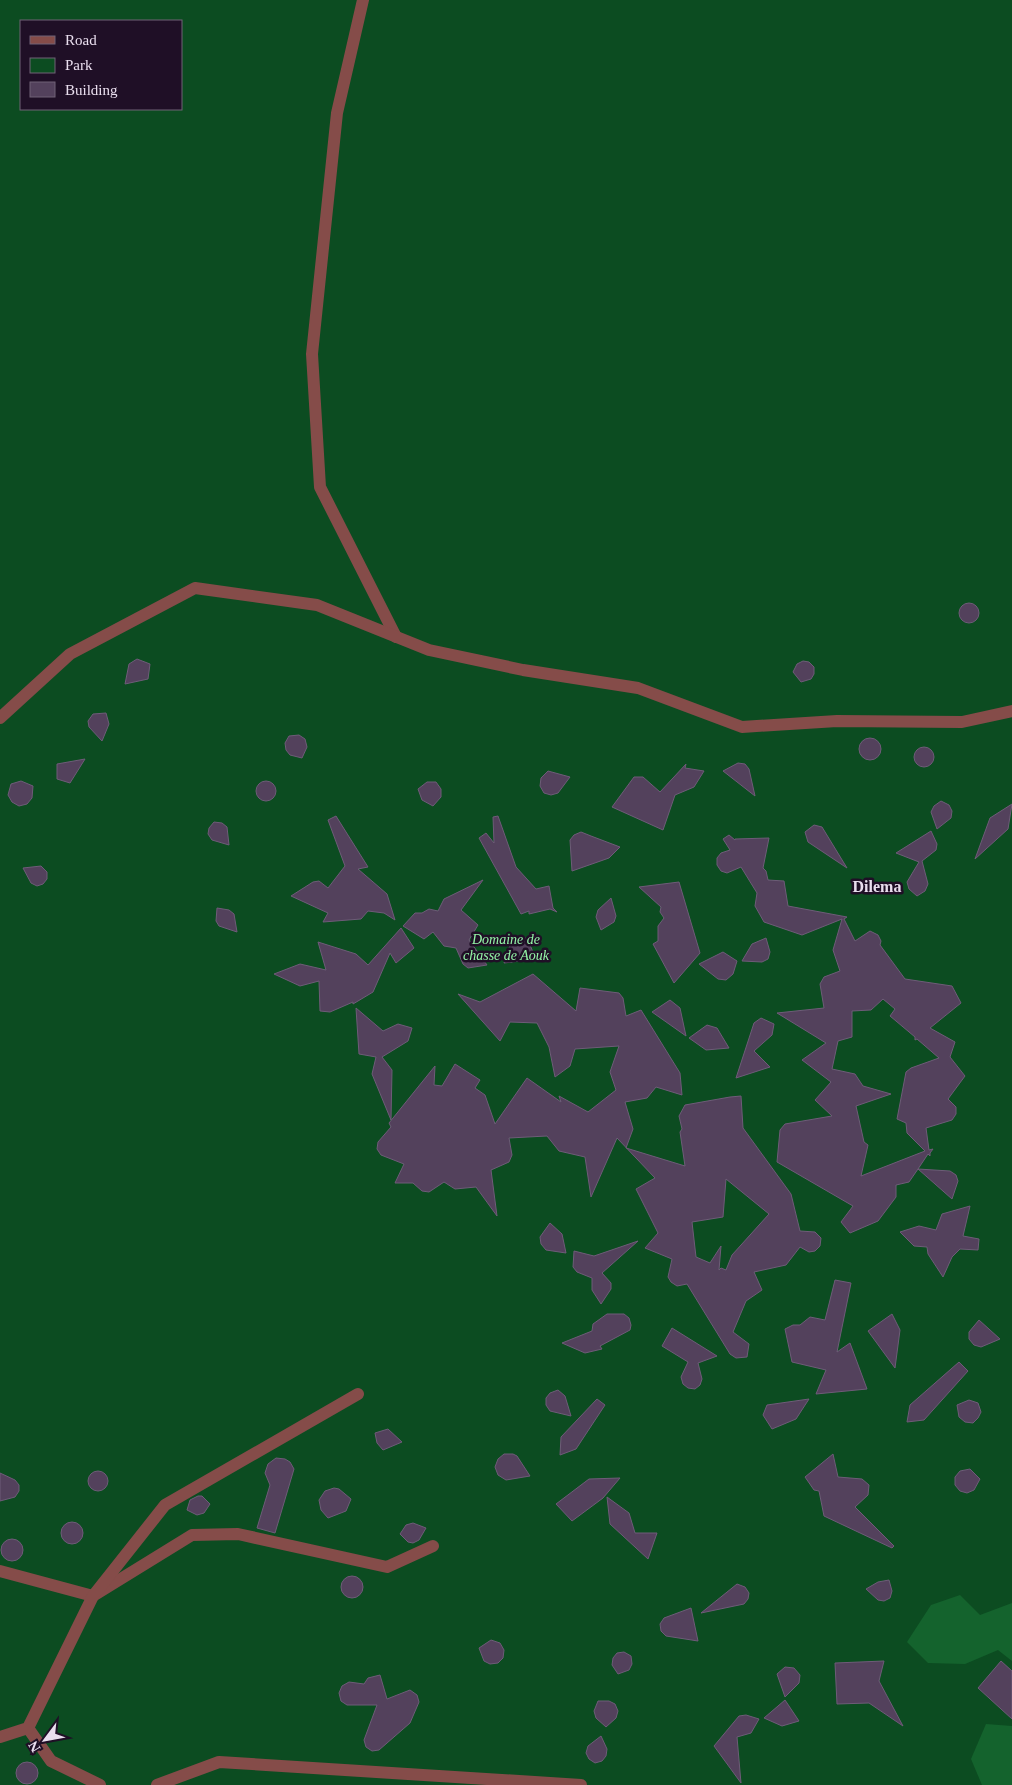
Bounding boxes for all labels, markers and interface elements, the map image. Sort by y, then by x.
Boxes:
legend [20,20,182,110]
text: Road [65,32,97,48]
text: Park [65,57,93,73]
text: Building [65,82,118,98]
district label: Dilema [853,878,901,895]
park label: Domaine de chasse de Aouk [463,932,550,963]
north arrow [20,1715,70,1765]
text: N [25,1738,43,1755]

